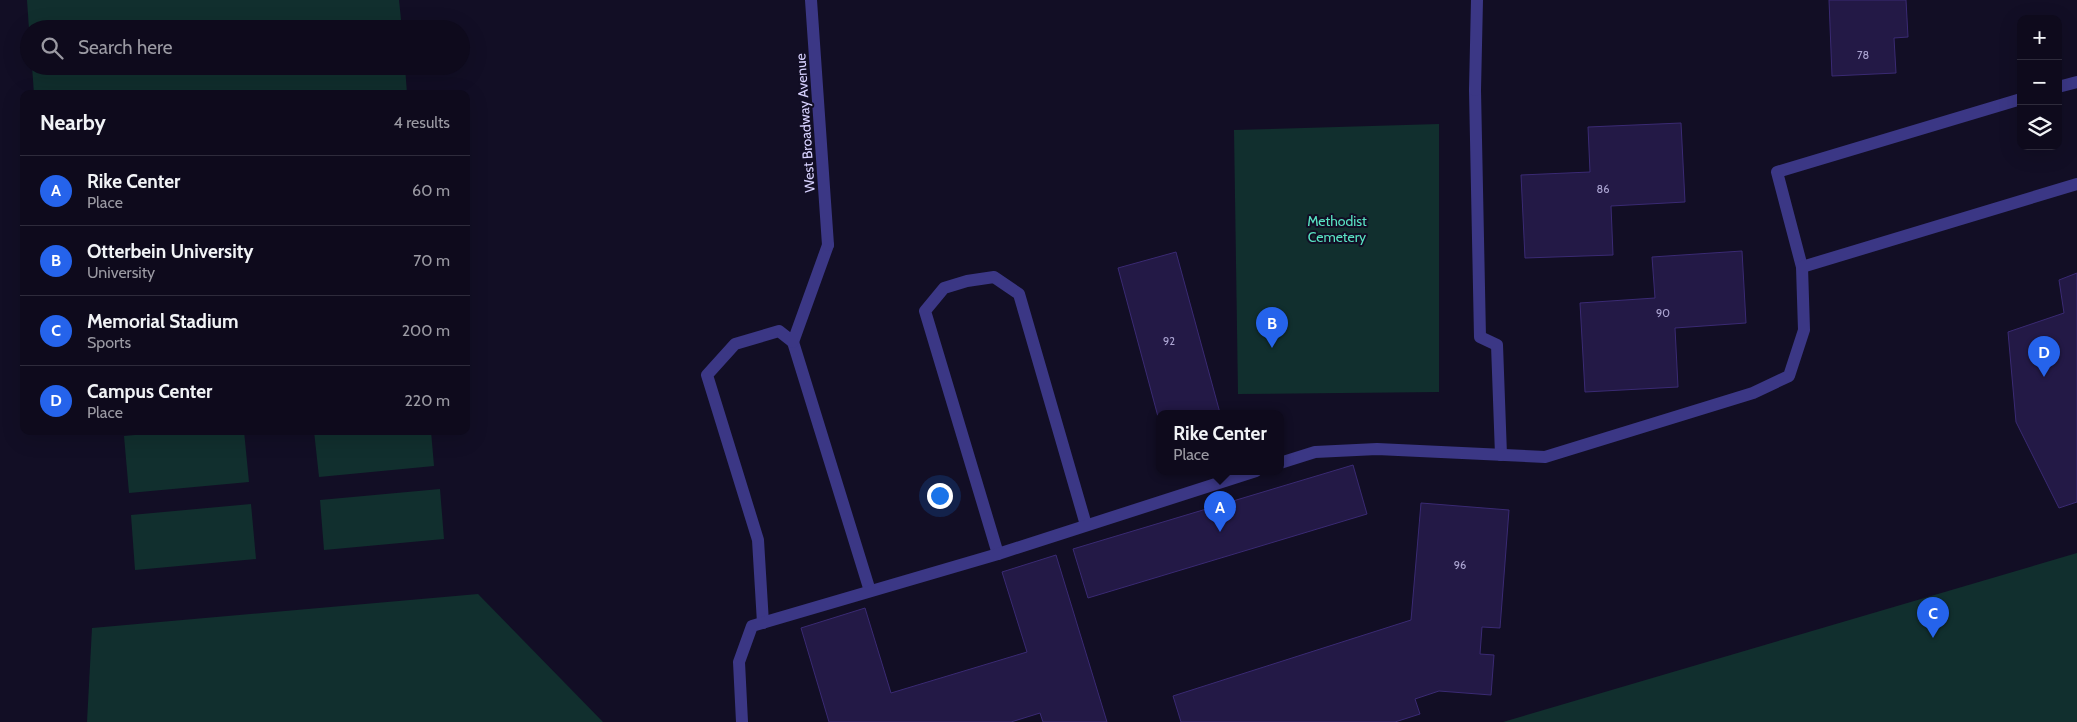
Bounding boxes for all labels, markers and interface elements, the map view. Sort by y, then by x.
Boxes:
map controls [2017,15,2062,150]
button: + [2017,15,2062,60]
search box [20,20,470,75]
icon: search [38,34,66,62]
text: Search here [78,36,172,59]
house number: 78 [1857,48,1869,62]
street label: West Broadway Avenue [791,53,819,193]
button: − [2017,60,2062,105]
button: layers [2017,105,2062,150]
text: Nearby [40,110,106,135]
text: 4 results [393,113,450,132]
text: Rike Center [87,170,180,193]
text: A [51,181,61,200]
text: 60 m [412,181,450,200]
house number: 86 [1597,182,1609,196]
text: Place [87,193,123,212]
park label: Methodist Cemetery [1307,212,1367,246]
text: Otterbein University [87,240,253,263]
text: B [51,251,61,270]
text: 70 m [413,251,450,270]
text: University [87,263,155,282]
house number: 90 [1656,306,1670,320]
pin: B [1256,307,1288,348]
text: Memorial Stadium [87,310,238,333]
text: C [51,321,61,340]
text: 200 m [402,321,450,340]
text: Sports [87,333,131,352]
house number: 92 [1163,334,1175,348]
pin: D [2028,336,2060,377]
text: Campus Center [87,380,212,403]
text: D [50,391,62,410]
text: 220 m [404,391,450,410]
text: Place [87,403,123,422]
popup [1156,410,1284,475]
text: Rike Center [1173,422,1267,445]
text: Place [1173,445,1209,464]
your location [927,483,953,509]
pin: A [1204,491,1236,532]
house number: 96 [1454,558,1466,572]
pin: C [1917,597,1949,638]

